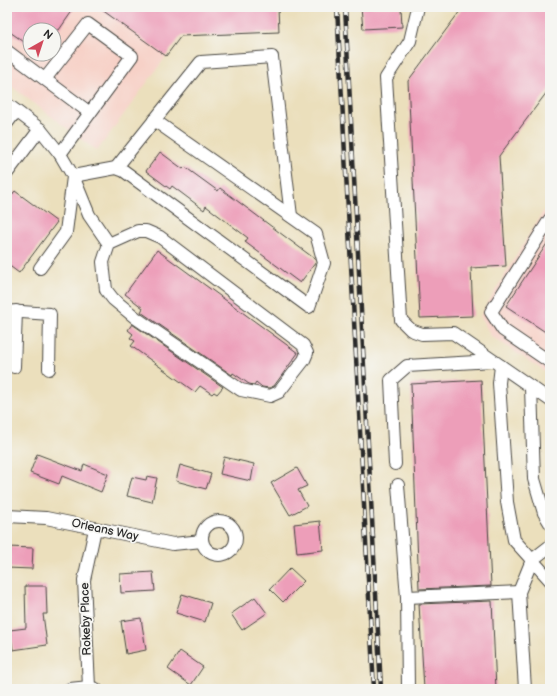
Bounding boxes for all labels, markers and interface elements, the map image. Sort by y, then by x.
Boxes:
north arrow [22,22,62,62]
text: N [41,27,55,42]
street label: Orleans Way [70,516,140,545]
street label: Rokeby Place [77,582,95,656]

